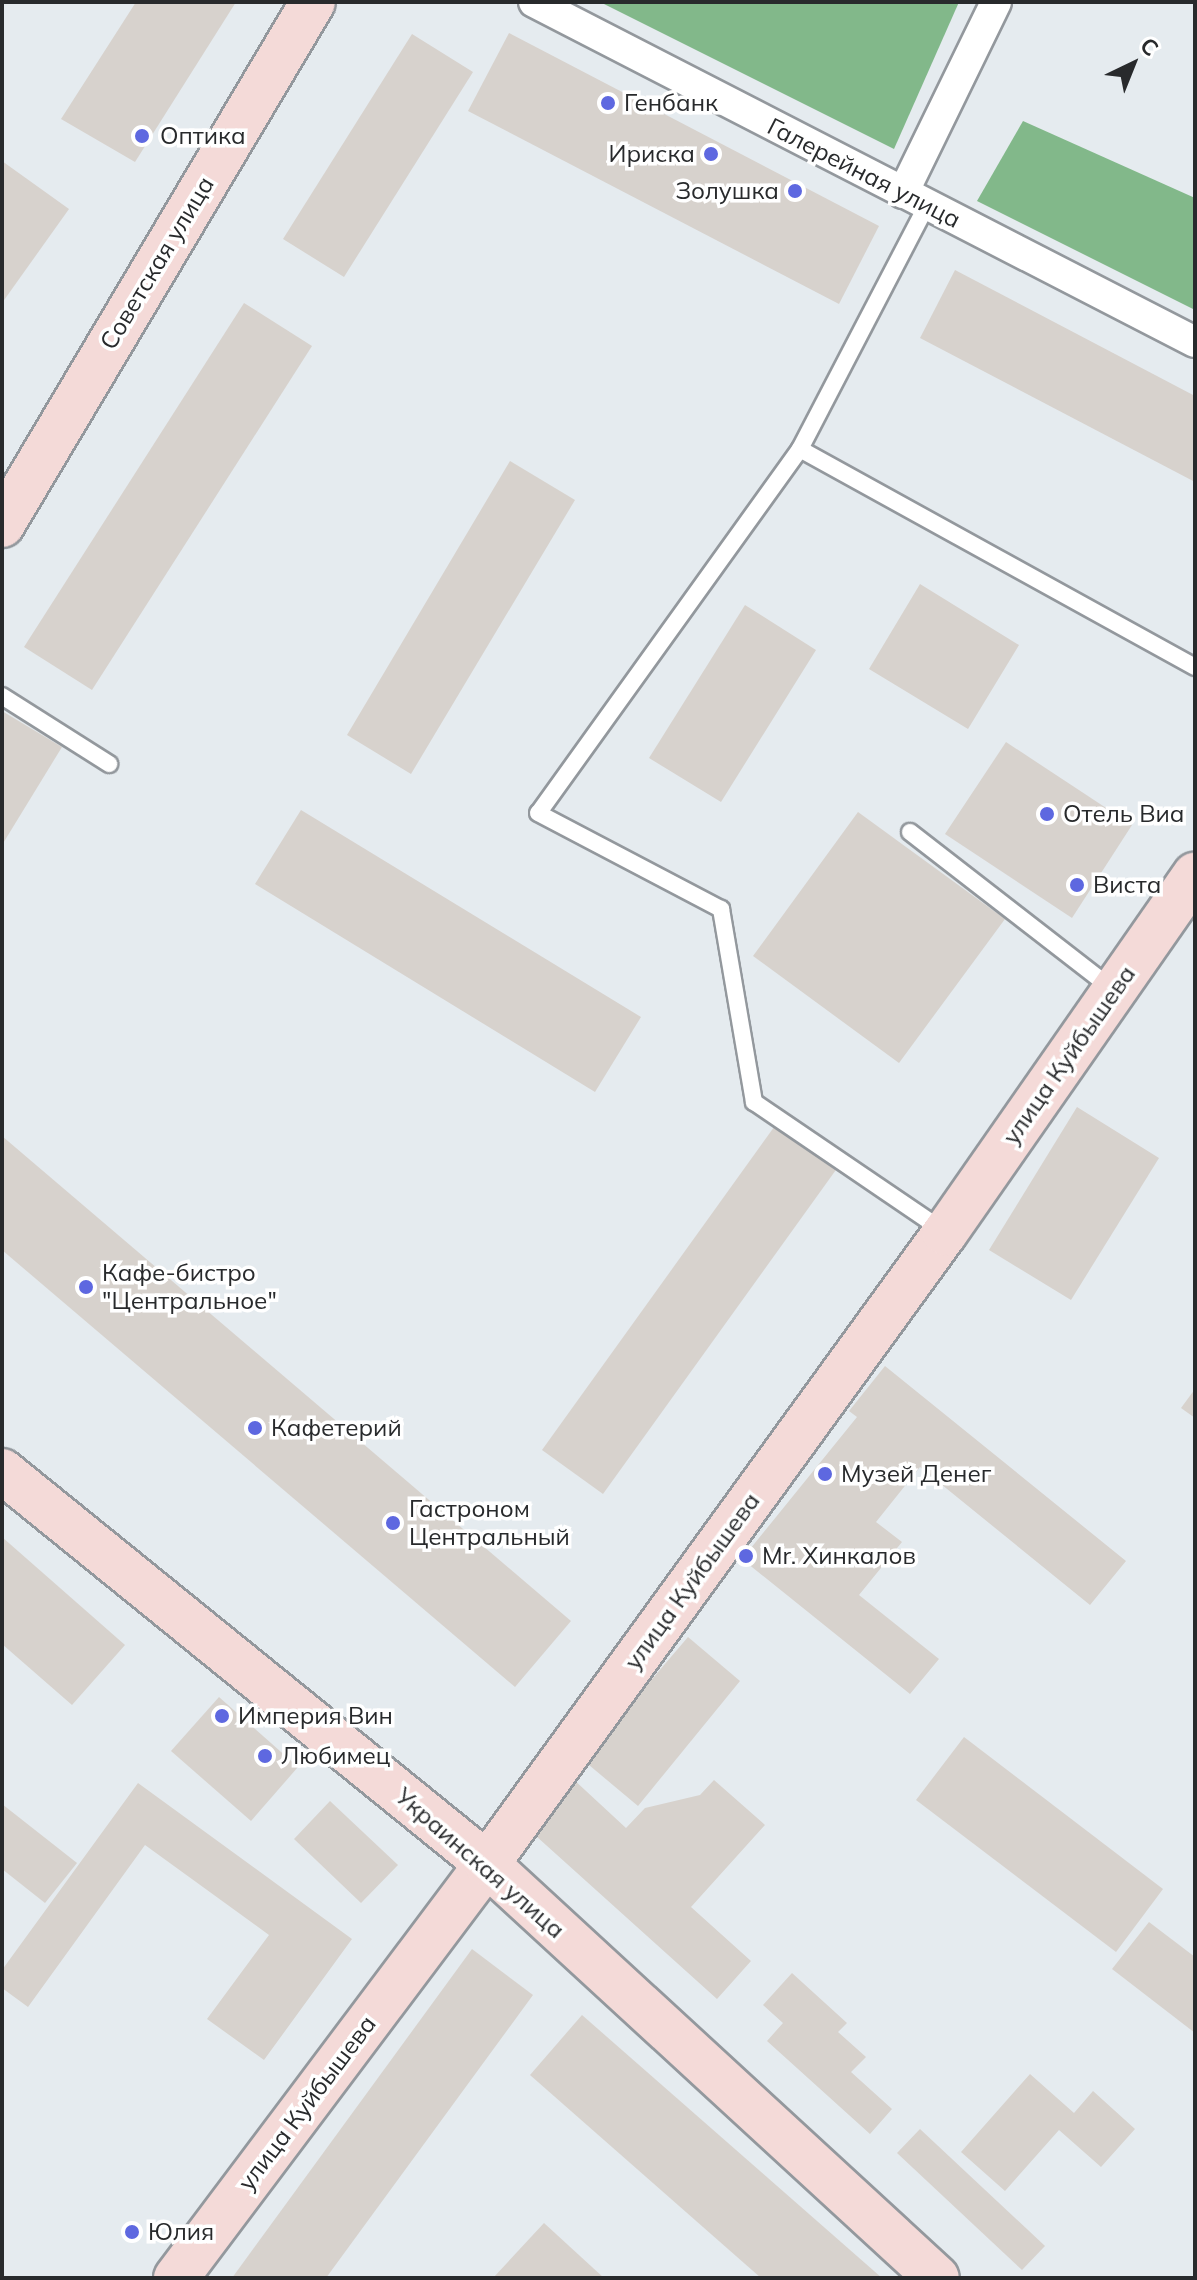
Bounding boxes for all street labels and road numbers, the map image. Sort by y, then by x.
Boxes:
street label: Галерейная улица [763,112,965,234]
street label: Советская улица [94,171,220,355]
street label: улица Куйбышева [997,960,1141,1150]
street label: улица Куйбышева [618,1487,766,1675]
street label: Украинская улица [390,1782,570,1944]
street label: улица Куйбышева [232,2010,382,2196]

